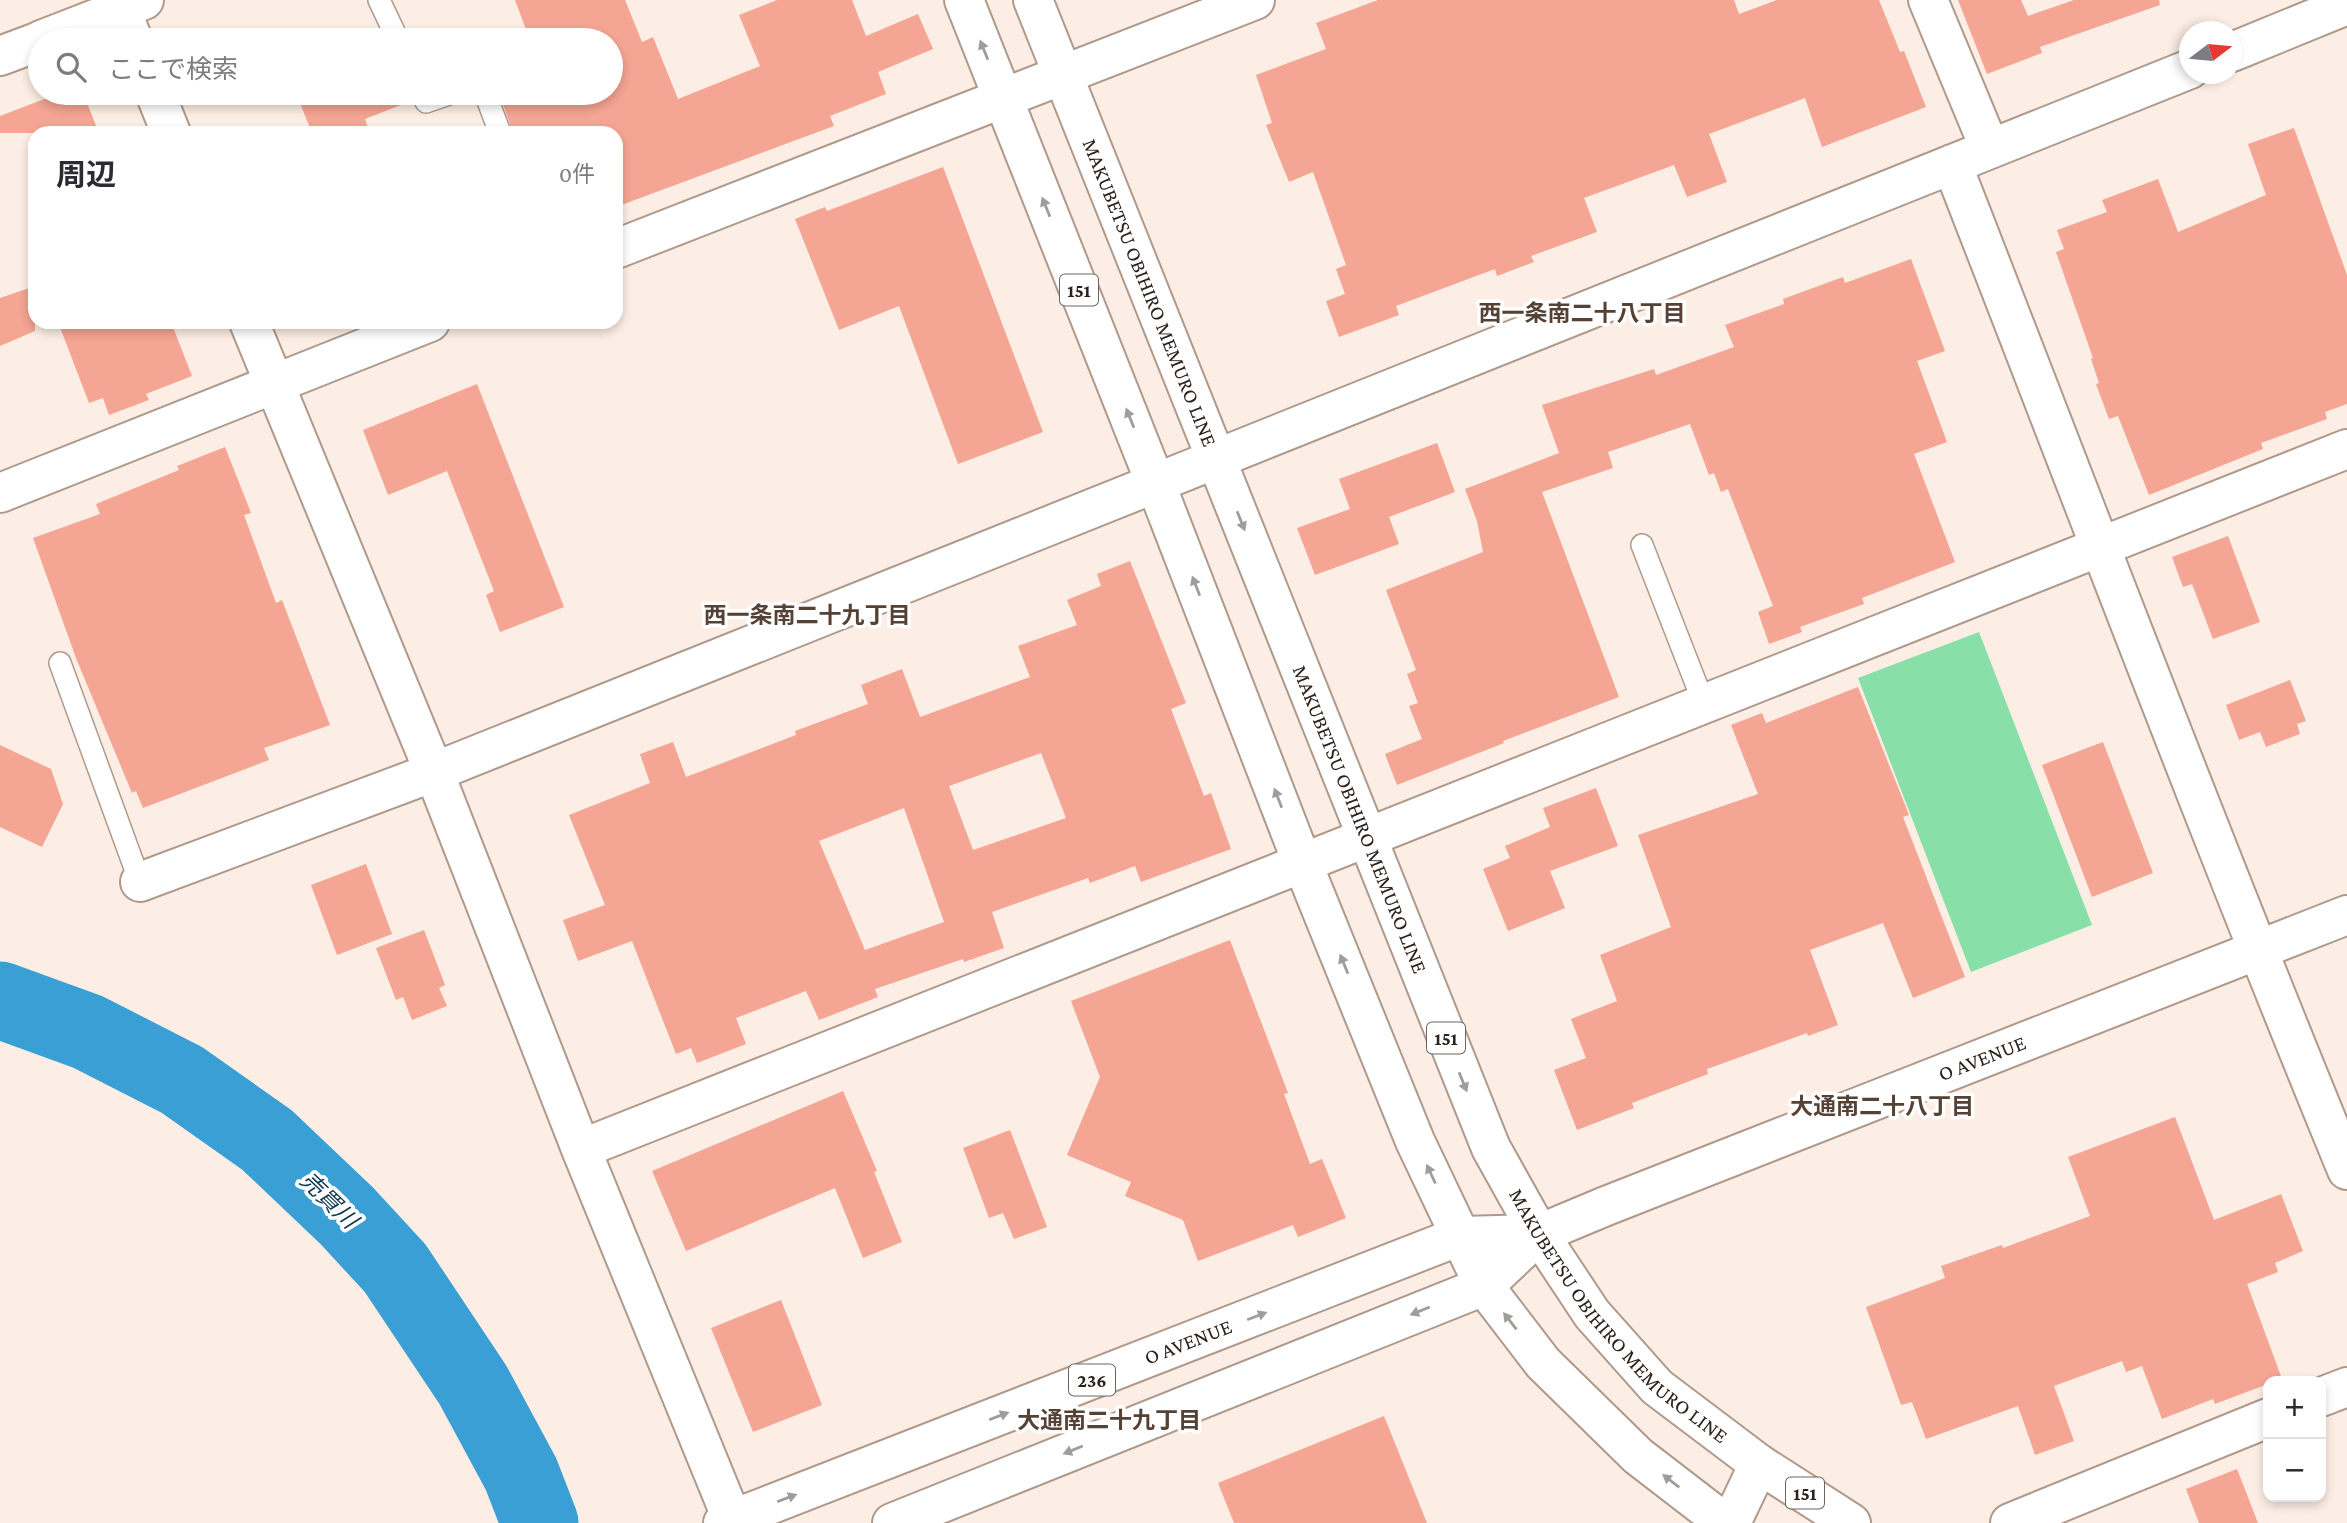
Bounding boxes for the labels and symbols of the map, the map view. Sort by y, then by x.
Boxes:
north arrow [2179,21,2242,84]
one-way arrow [978,39,989,60]
street label: MAKUBETSU OBIHIRO MEMURO LINE [1078,135,1222,450]
one-way arrow [1041,196,1052,217]
road number: 151 [1060,274,1098,306]
district label: 西一条南二十八丁目 [1479,300,1686,326]
one-way arrow [1124,408,1136,428]
one-way arrow [1235,510,1246,531]
one-way arrow [1190,575,1201,596]
district label: 西一条南二十九丁目 [704,602,911,628]
street label: MAKUBETSU OBIHIRO MEMURO LINE [1288,662,1432,977]
one-way arrow [1272,788,1283,809]
one-way arrow [1338,954,1350,974]
road number: 151 [1427,1022,1465,1054]
street label: O AVENUE [1935,1030,2029,1086]
one-way arrow [1458,1072,1469,1093]
district label: 大通南二十八丁目 [1790,1093,1974,1119]
one-way arrow [1425,1164,1437,1184]
water label: 売買川 [295,1167,365,1235]
street label: MAKUBETSU OBIHIRO MEMURO LINE [1504,1184,1732,1448]
one-way arrow [1410,1306,1431,1317]
one-way arrow [1246,1310,1267,1321]
one-way arrow [1503,1312,1518,1330]
street label: O AVENUE [1141,1314,1235,1370]
road number: 236 [1069,1364,1115,1396]
district label: 大通南二十九丁目 [1017,1407,1201,1433]
one-way arrow [988,1410,1009,1421]
one-way arrow [1062,1445,1083,1456]
one-way arrow [1662,1474,1680,1489]
road number: 151 [1786,1478,1824,1508]
one-way arrow [776,1493,797,1504]

